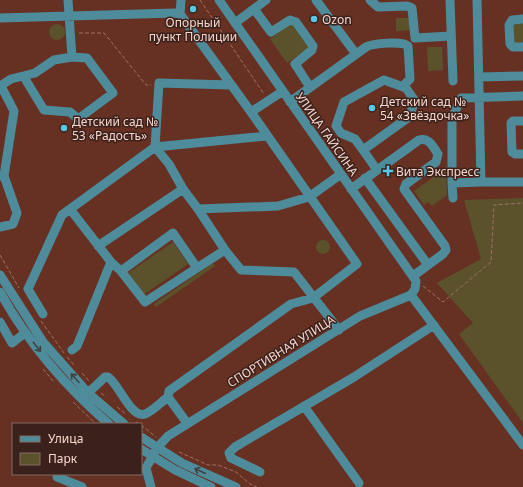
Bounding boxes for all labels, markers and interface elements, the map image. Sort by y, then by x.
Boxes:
marker: Опорный пункт Полиции [188,4,198,14]
place label: Ozon [322,11,352,28]
place label: Опорный пункт Полиции [149,14,237,45]
marker: Ozon [309,14,319,24]
street label: УЛИЦА ГАЙСИНА [292,89,362,180]
place label: Детский сад № 54 «Звёздочка» [380,93,469,124]
marker: Детский сад № 54 «Звёздочка» [367,103,377,113]
place label: Детский сад № 53 «Радость» [72,113,158,144]
marker: Детский сад № 53 «Радость» [59,123,69,133]
place label: Вита Экспресс [396,163,479,180]
marker: Вита Экспресс [383,166,393,176]
street label: СПОРТИВНАЯ УЛИЦА [224,311,338,391]
one-way arrow [33,342,42,353]
one-way arrow [70,373,80,383]
legend [12,423,142,475]
text: Улица [48,430,83,447]
text: Парк [48,450,78,467]
one-way arrow [194,467,206,474]

